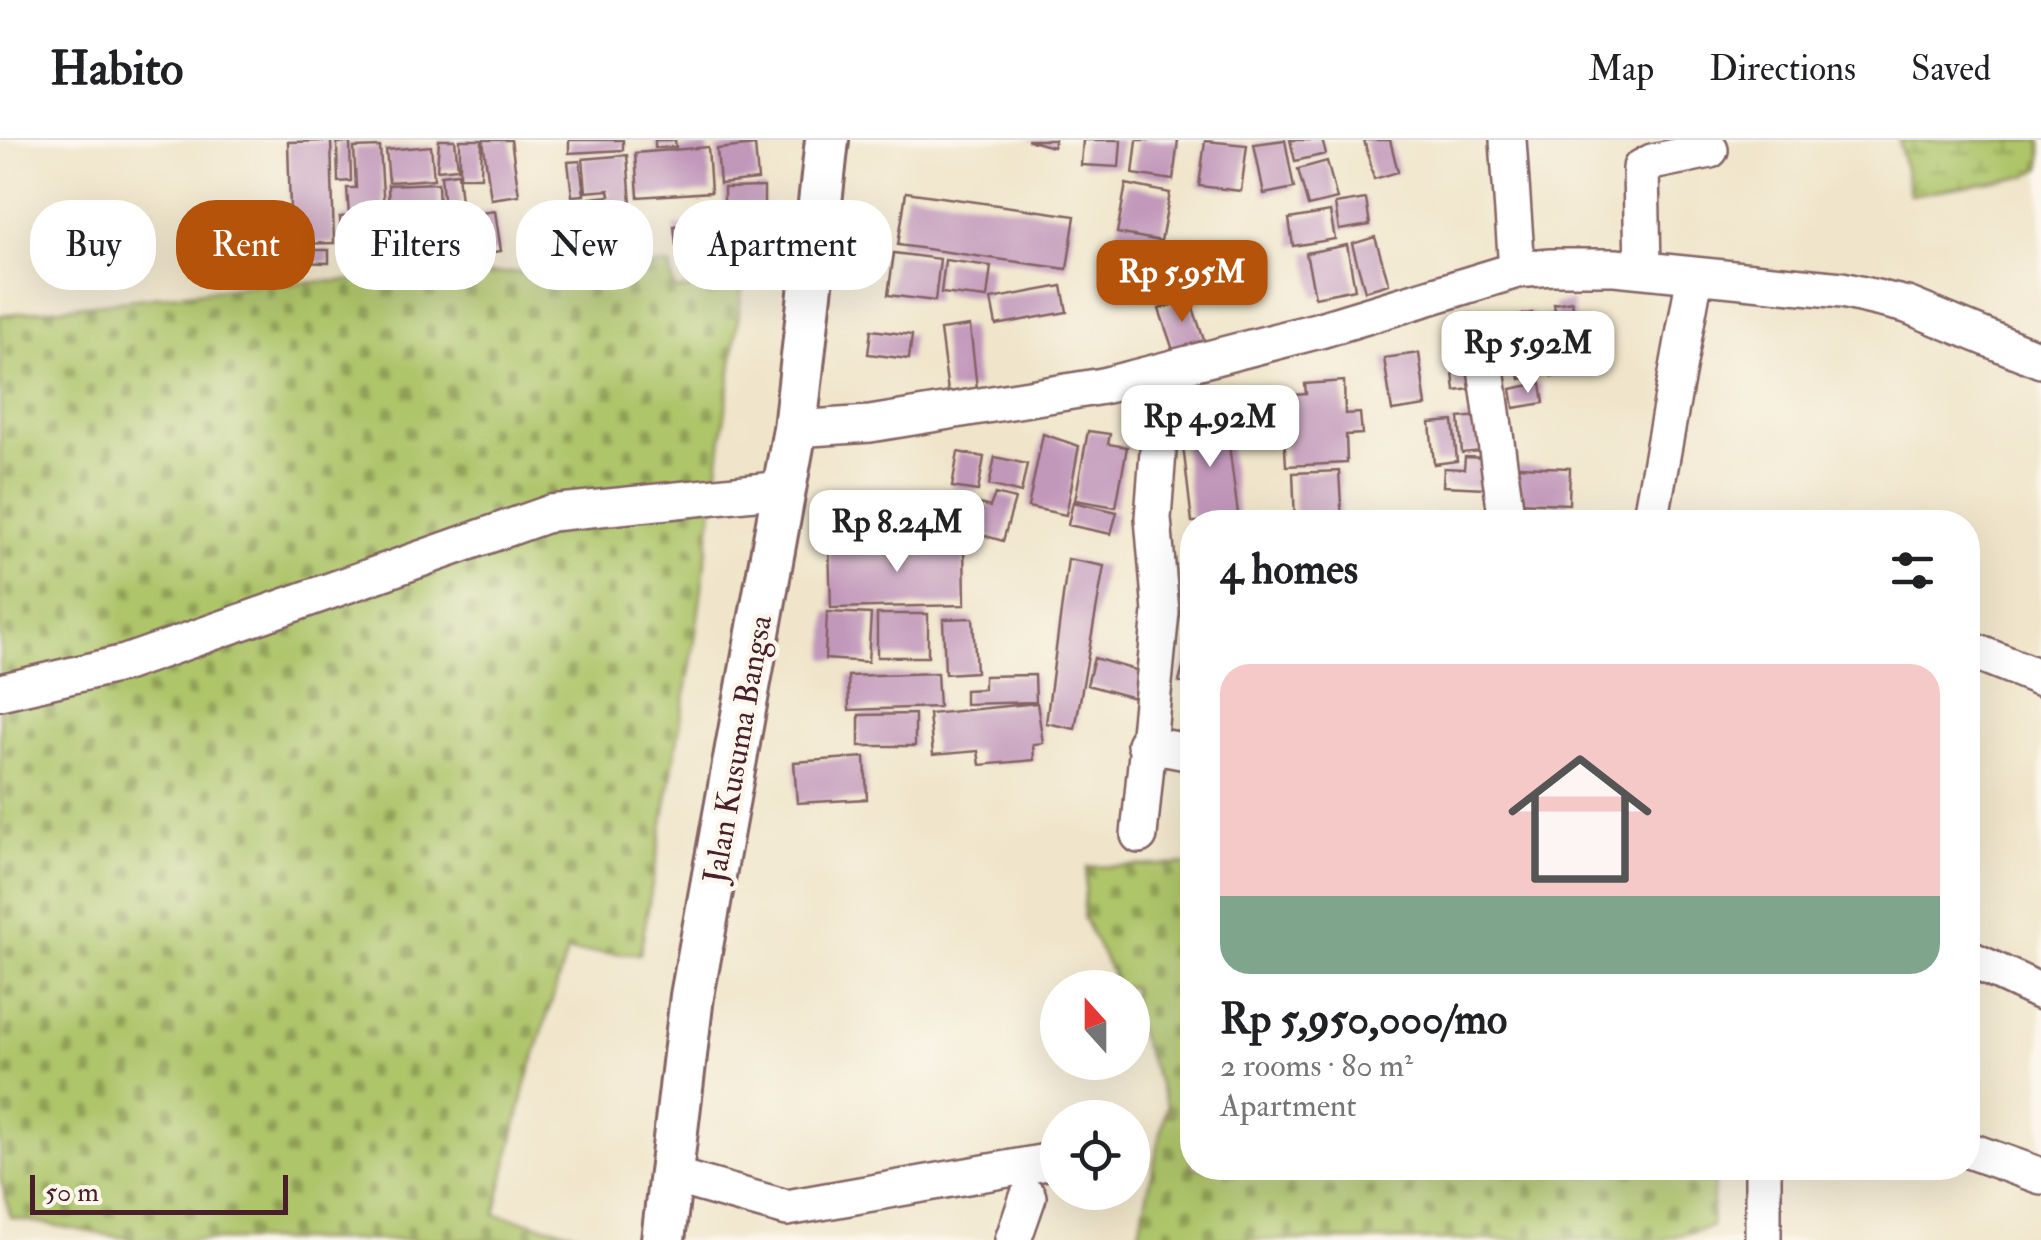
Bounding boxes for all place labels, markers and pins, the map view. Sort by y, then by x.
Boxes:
pin: Rp 5.95M [1079,240,1285,325]
pin: Rp 5.92M [1425,311,1631,396]
pin: Rp 4.92M [1107,385,1313,470]
pin: Rp 8.24M [794,490,1000,575]

